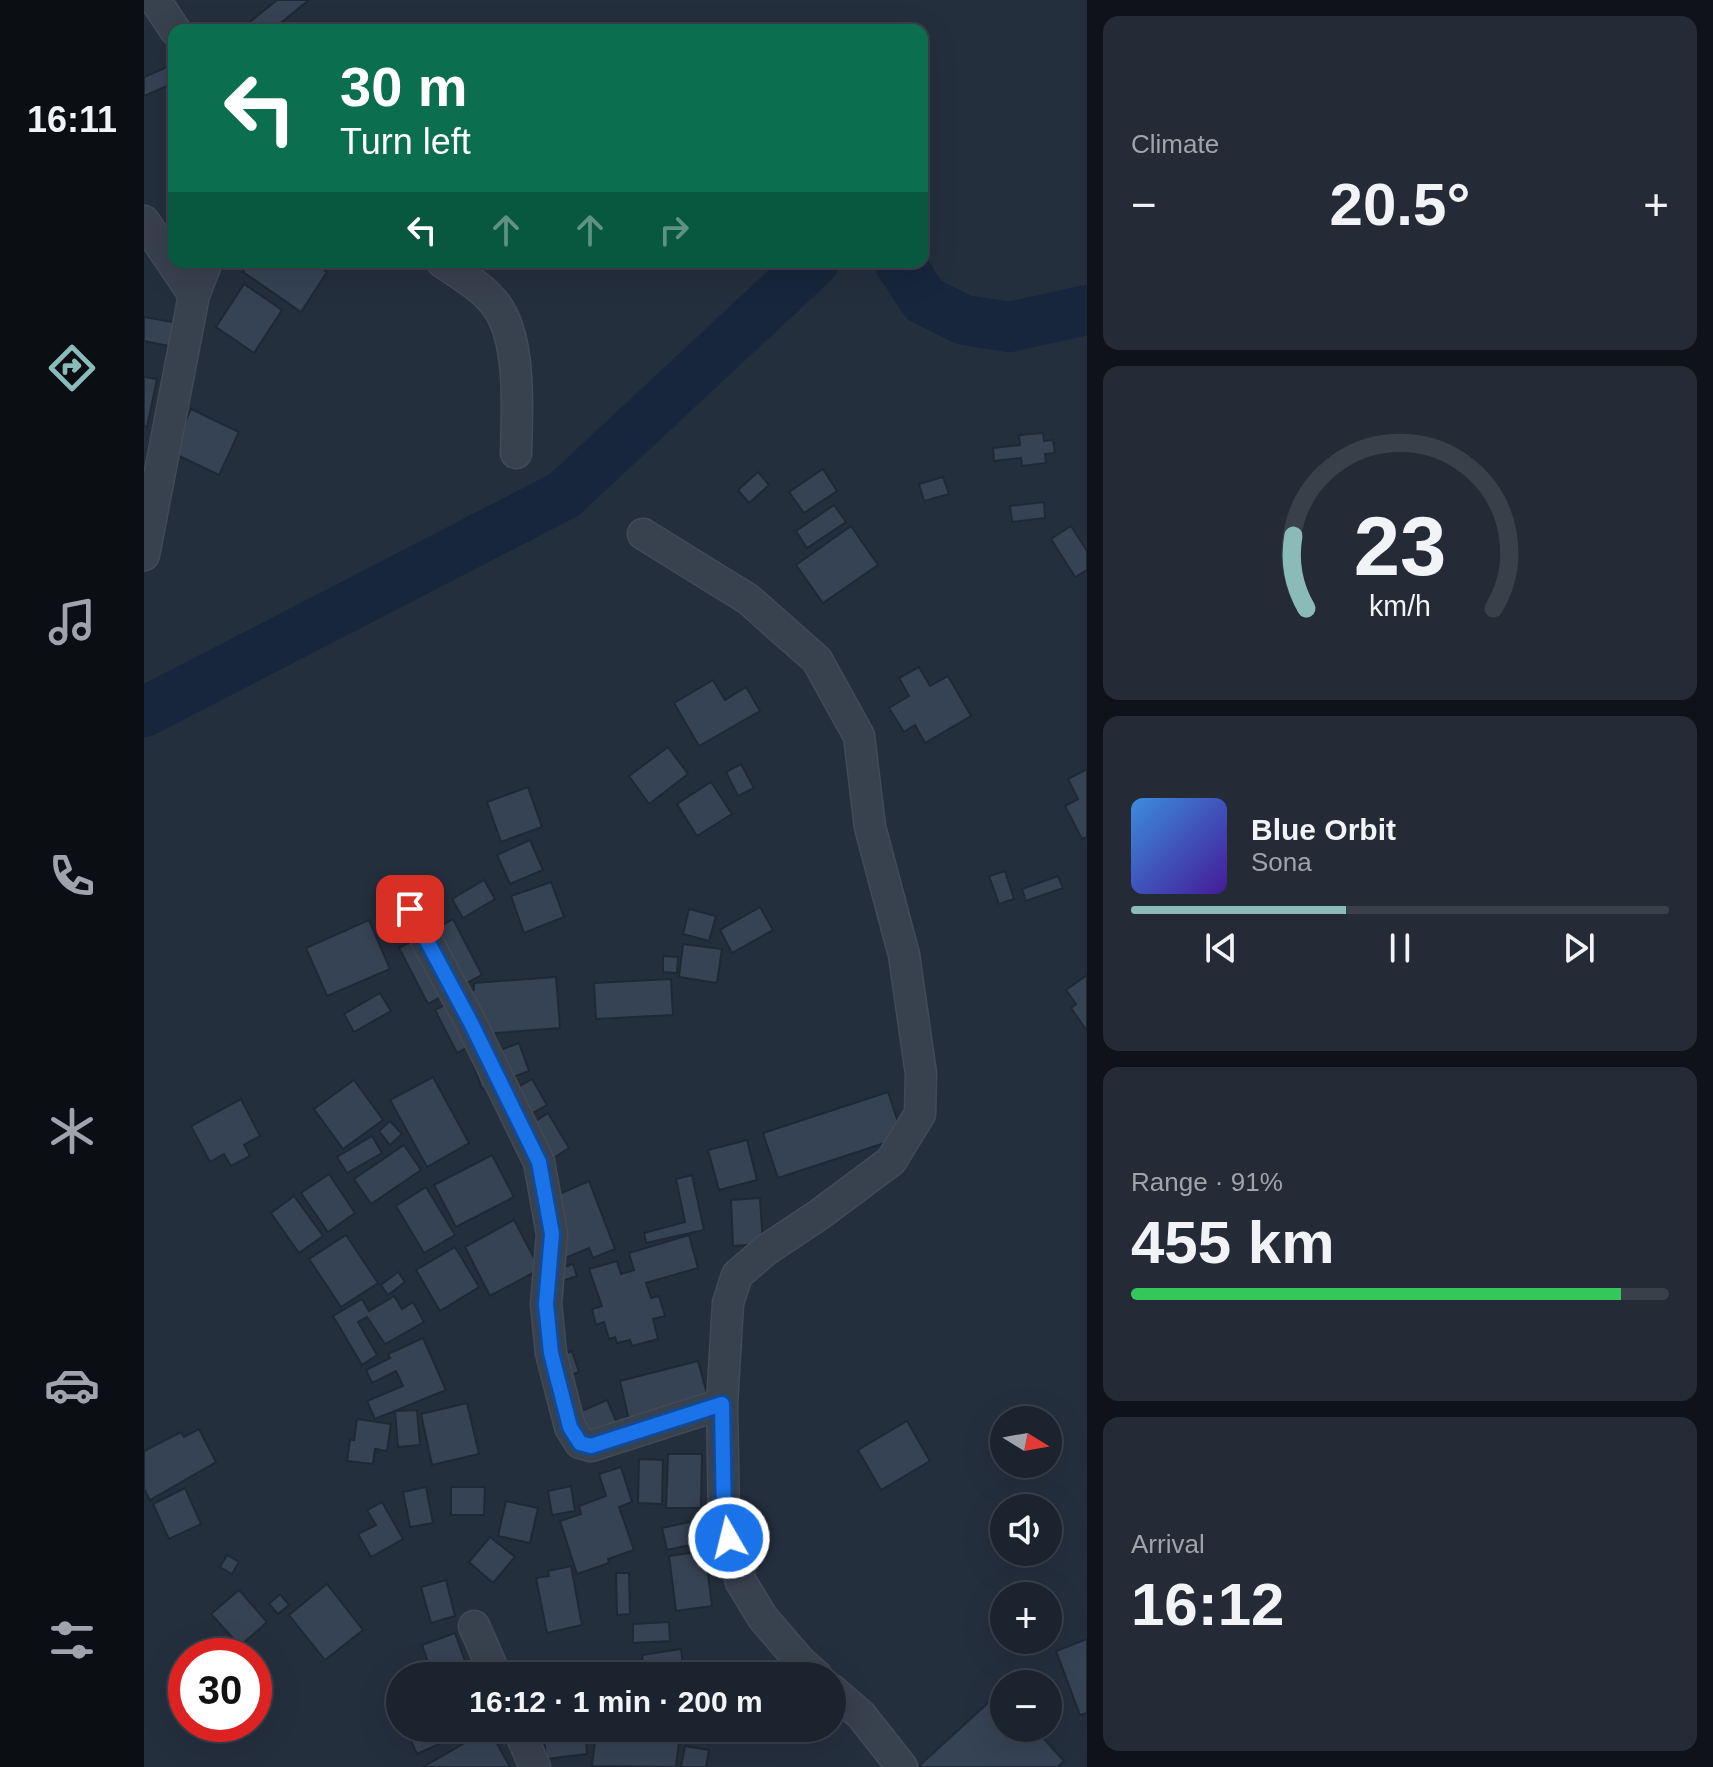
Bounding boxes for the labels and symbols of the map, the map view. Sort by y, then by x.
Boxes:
pin [376,875,444,943]
north arrow [990,1406,1062,1478]
position arrow [687,1496,771,1580]
speed limit sign: 30 [168,1638,272,1742]

